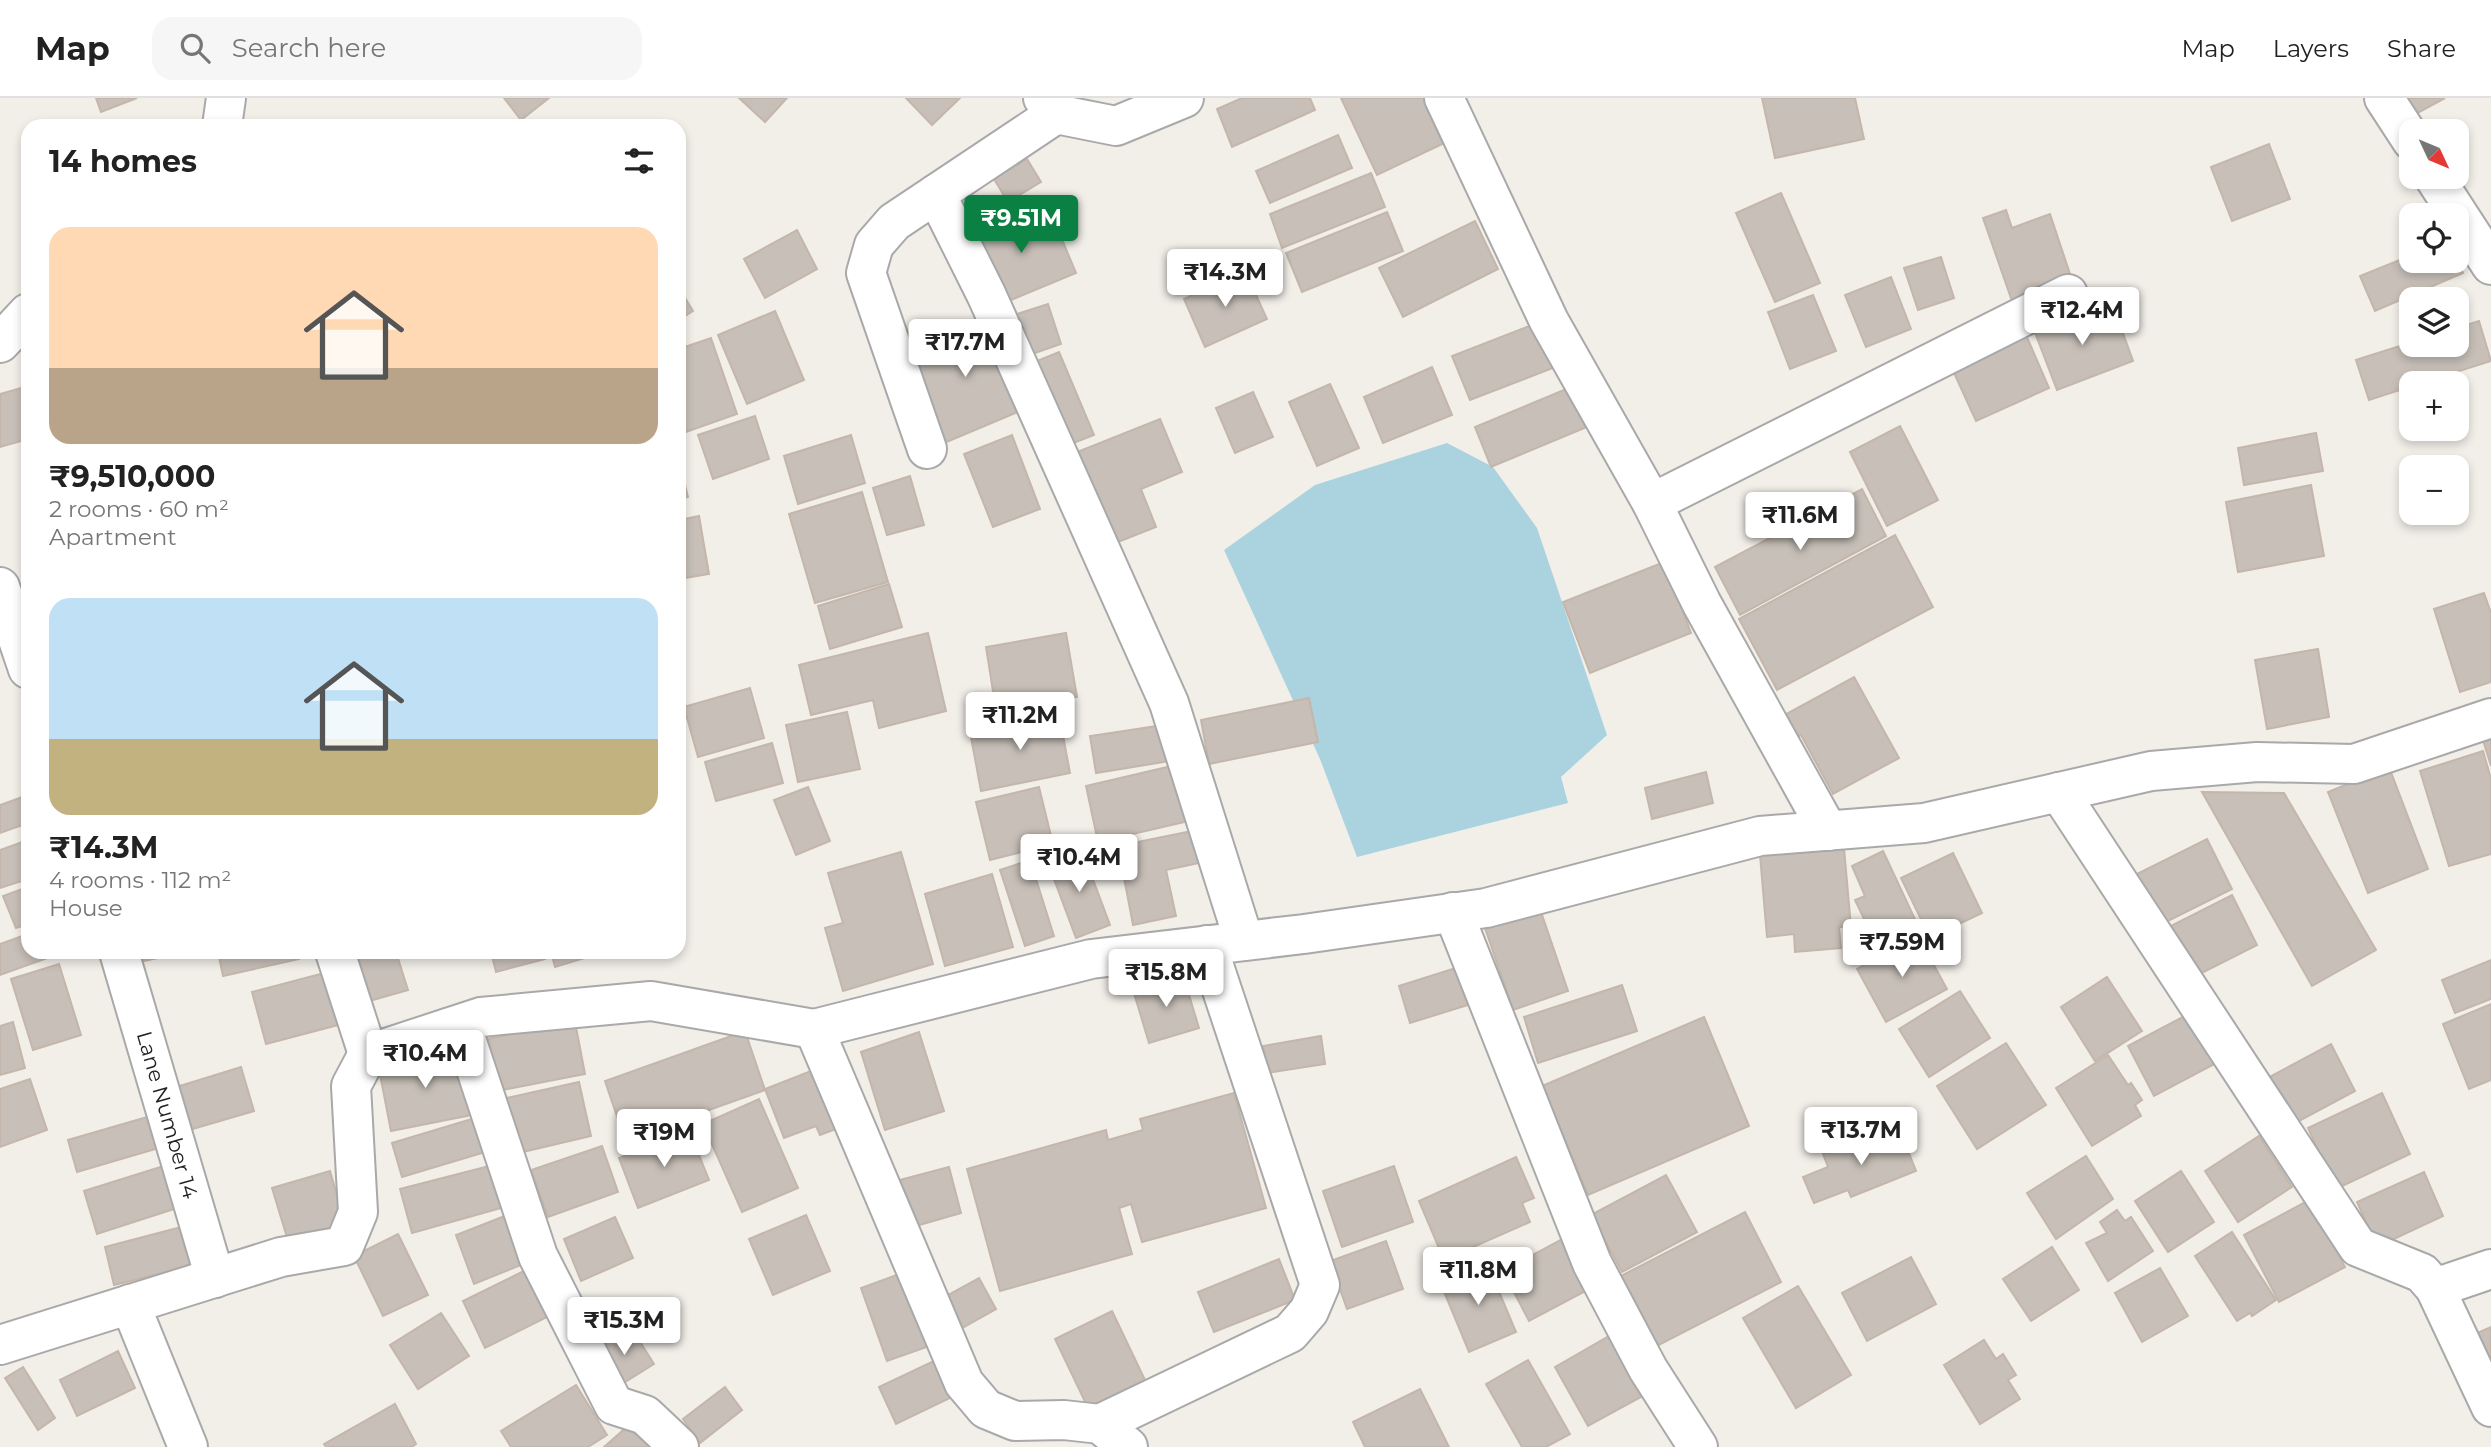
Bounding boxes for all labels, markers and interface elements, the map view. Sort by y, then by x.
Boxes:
search box [152,17,642,80]
text: Map [35,28,110,68]
icon: search [176,29,214,67]
text: Search here [232,32,386,64]
text: Map [2181,34,2235,63]
text: Layers [2273,34,2349,63]
text: Share [2387,34,2456,63]
north arrow [2399,119,2469,189]
map controls [2399,119,2469,525]
icon: filters [620,142,658,180]
text: 14 homes [49,143,197,180]
pin: ₹9.51M [964,195,1078,255]
button: locate [2399,203,2469,273]
text: ₹9.51M [980,204,1062,232]
pin: ₹14.3M [1168,250,1282,309]
text: ₹14.3M [1183,258,1267,286]
icon: home [291,272,417,398]
button: layers [2399,287,2469,357]
pin: ₹12.4M [2025,288,2139,347]
text: ₹12.4M [2040,296,2124,324]
pin: ₹17.7M [908,320,1022,379]
text: ₹17.7M [925,328,1005,356]
button: + [2399,371,2469,441]
button: − [2399,455,2469,525]
text: ₹9,510,000 [49,458,215,495]
pin: ₹11.6M [1743,492,1857,552]
text: 2 rooms · 60 m² [49,495,229,523]
text: ₹11.6M [1761,501,1839,529]
text: Apartment [49,523,177,551]
icon: home [291,643,417,769]
pin: ₹11.2M [963,692,1077,752]
text: ₹11.2M [982,701,1058,729]
text: ₹14.3M [49,829,159,866]
pin: ₹10.4M [1022,834,1136,894]
text: ₹10.4M [1037,843,1121,871]
text: 4 rooms · 112 m² [49,866,231,894]
text: House [49,894,123,922]
pin: ₹7.59M [1845,920,1959,979]
text: ₹7.59M [1859,928,1945,956]
pin: ₹15.8M [1109,950,1223,1009]
text: ₹15.8M [1125,958,1207,986]
street label: Lane Number 14 [132,1028,203,1202]
pin: ₹10.4M [368,1030,482,1090]
text: ₹10.4M [383,1039,467,1067]
pin: ₹13.7M [1804,1108,1918,1167]
pin: ₹19M [623,1110,705,1169]
text: ₹13.7M [1820,1116,1902,1144]
text: ₹19M [633,1118,695,1146]
pin: ₹11.8M [1421,1248,1535,1307]
text: ₹11.8M [1439,1256,1517,1284]
pin: ₹15.3M [567,1298,681,1357]
text: ₹15.3M [583,1306,665,1334]

